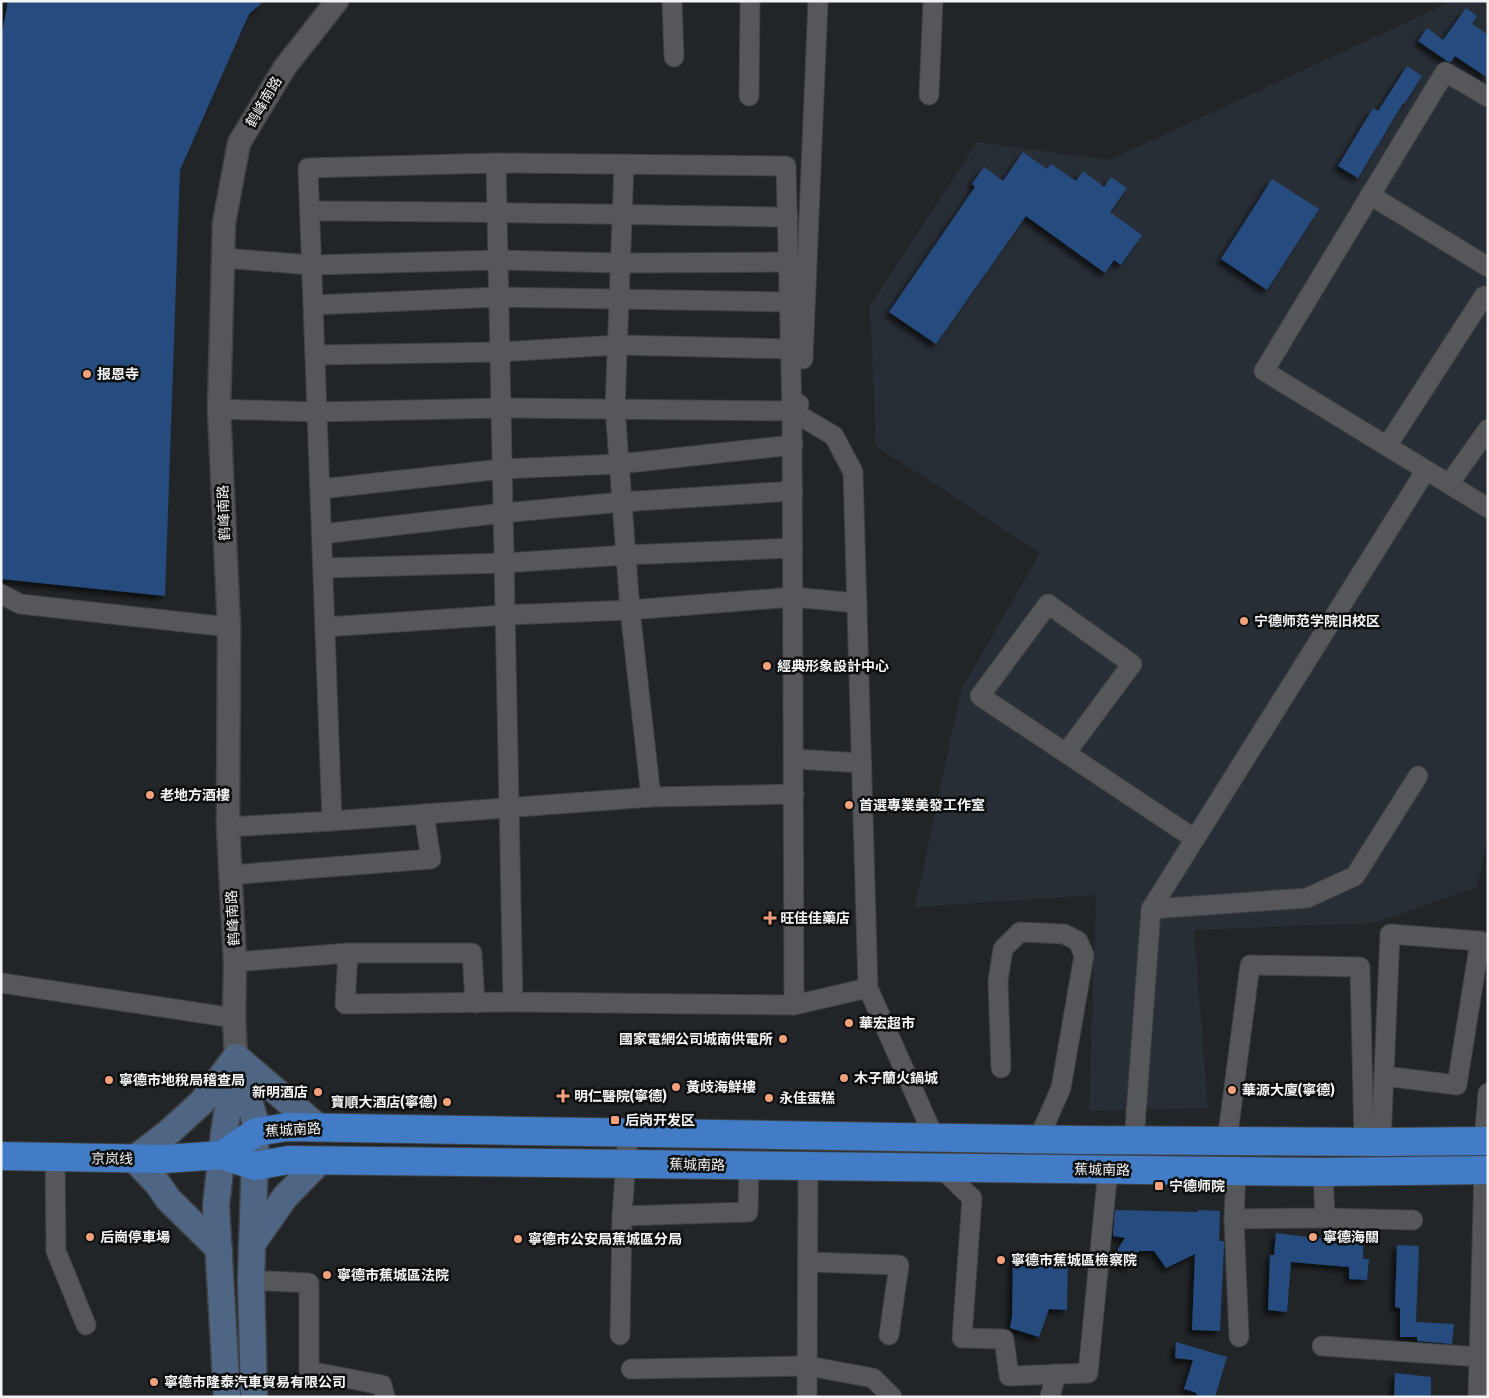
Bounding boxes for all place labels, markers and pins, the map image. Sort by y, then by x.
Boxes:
place label: 报恩寺 [97,366,139,383]
marker: 报恩寺 [81,368,93,380]
place label: 宁德师范学院旧校区 [1254,613,1380,630]
marker: 宁德师范学院旧校区 [1238,615,1250,627]
place label: 經典形象設計中心 [777,658,889,675]
marker: 經典形象設計中心 [761,660,773,672]
place label: 老地方酒樓 [160,787,230,804]
marker: 老地方酒樓 [144,789,156,801]
place label: 首選專業美發工作室 [859,797,985,814]
marker: 首選專業美發工作室 [843,799,855,811]
place label: 旺佳佳藥店 [780,910,850,927]
marker: 旺佳佳藥店 [764,912,776,924]
place label: 華宏超市 [859,1015,915,1032]
marker: 華宏超市 [843,1017,855,1029]
place label: 國家電網公司城南供電所 [619,1031,773,1048]
marker: 國家電網公司城南供電所 [777,1033,789,1045]
place label: 木子蘭火鍋城 [854,1070,938,1087]
place label: 寧德市地稅局稽查局 [119,1072,245,1089]
marker: 木子蘭火鍋城 [838,1072,850,1084]
marker: 寧德市地稅局稽查局 [103,1074,115,1086]
place label: 黃歧海鮮樓 [686,1079,756,1096]
marker: 黃歧海鮮樓 [670,1081,682,1093]
place label: 華源大廈(寧德) [1242,1082,1334,1099]
place label: 新明酒店 [252,1084,308,1101]
marker: 華源大廈(寧德) [1226,1084,1238,1096]
marker: 新明酒店 [312,1086,324,1098]
place label: 明仁醫院(寧德) [574,1088,666,1105]
marker: 明仁醫院(寧德) [556,1089,570,1103]
place label: 永佳蛋糕 [779,1090,835,1107]
marker: 永佳蛋糕 [763,1092,775,1104]
place label: 寶順大酒店(寧德) [331,1094,437,1111]
marker: 寶順大酒店(寧德) [441,1096,453,1108]
place label: 后岗开发区 [625,1112,695,1129]
marker: 后岗开发区 [609,1114,621,1126]
place label: 宁德师院 [1169,1178,1225,1195]
marker: 宁德师院 [1153,1180,1165,1192]
place label: 后崗停車場 [100,1229,170,1246]
place label: 寧德海關 [1323,1229,1379,1246]
marker: 后崗停車場 [84,1231,96,1243]
place label: 寧德市公安局蕉城區分局 [528,1231,682,1248]
marker: 寧德海關 [1307,1231,1319,1243]
marker: 寧德市公安局蕉城區分局 [512,1233,524,1245]
place label: 寧德市蕉城區檢察院 [1011,1252,1137,1269]
marker: 寧德市蕉城區檢察院 [995,1254,1007,1266]
place label: 寧德市蕉城區法院 [337,1267,449,1284]
marker: 寧德市蕉城區法院 [321,1269,333,1281]
place label: 寧德市隆泰汽車貿易有限公司 [164,1374,346,1391]
marker: 寧德市隆泰汽車貿易有限公司 [148,1376,160,1388]

